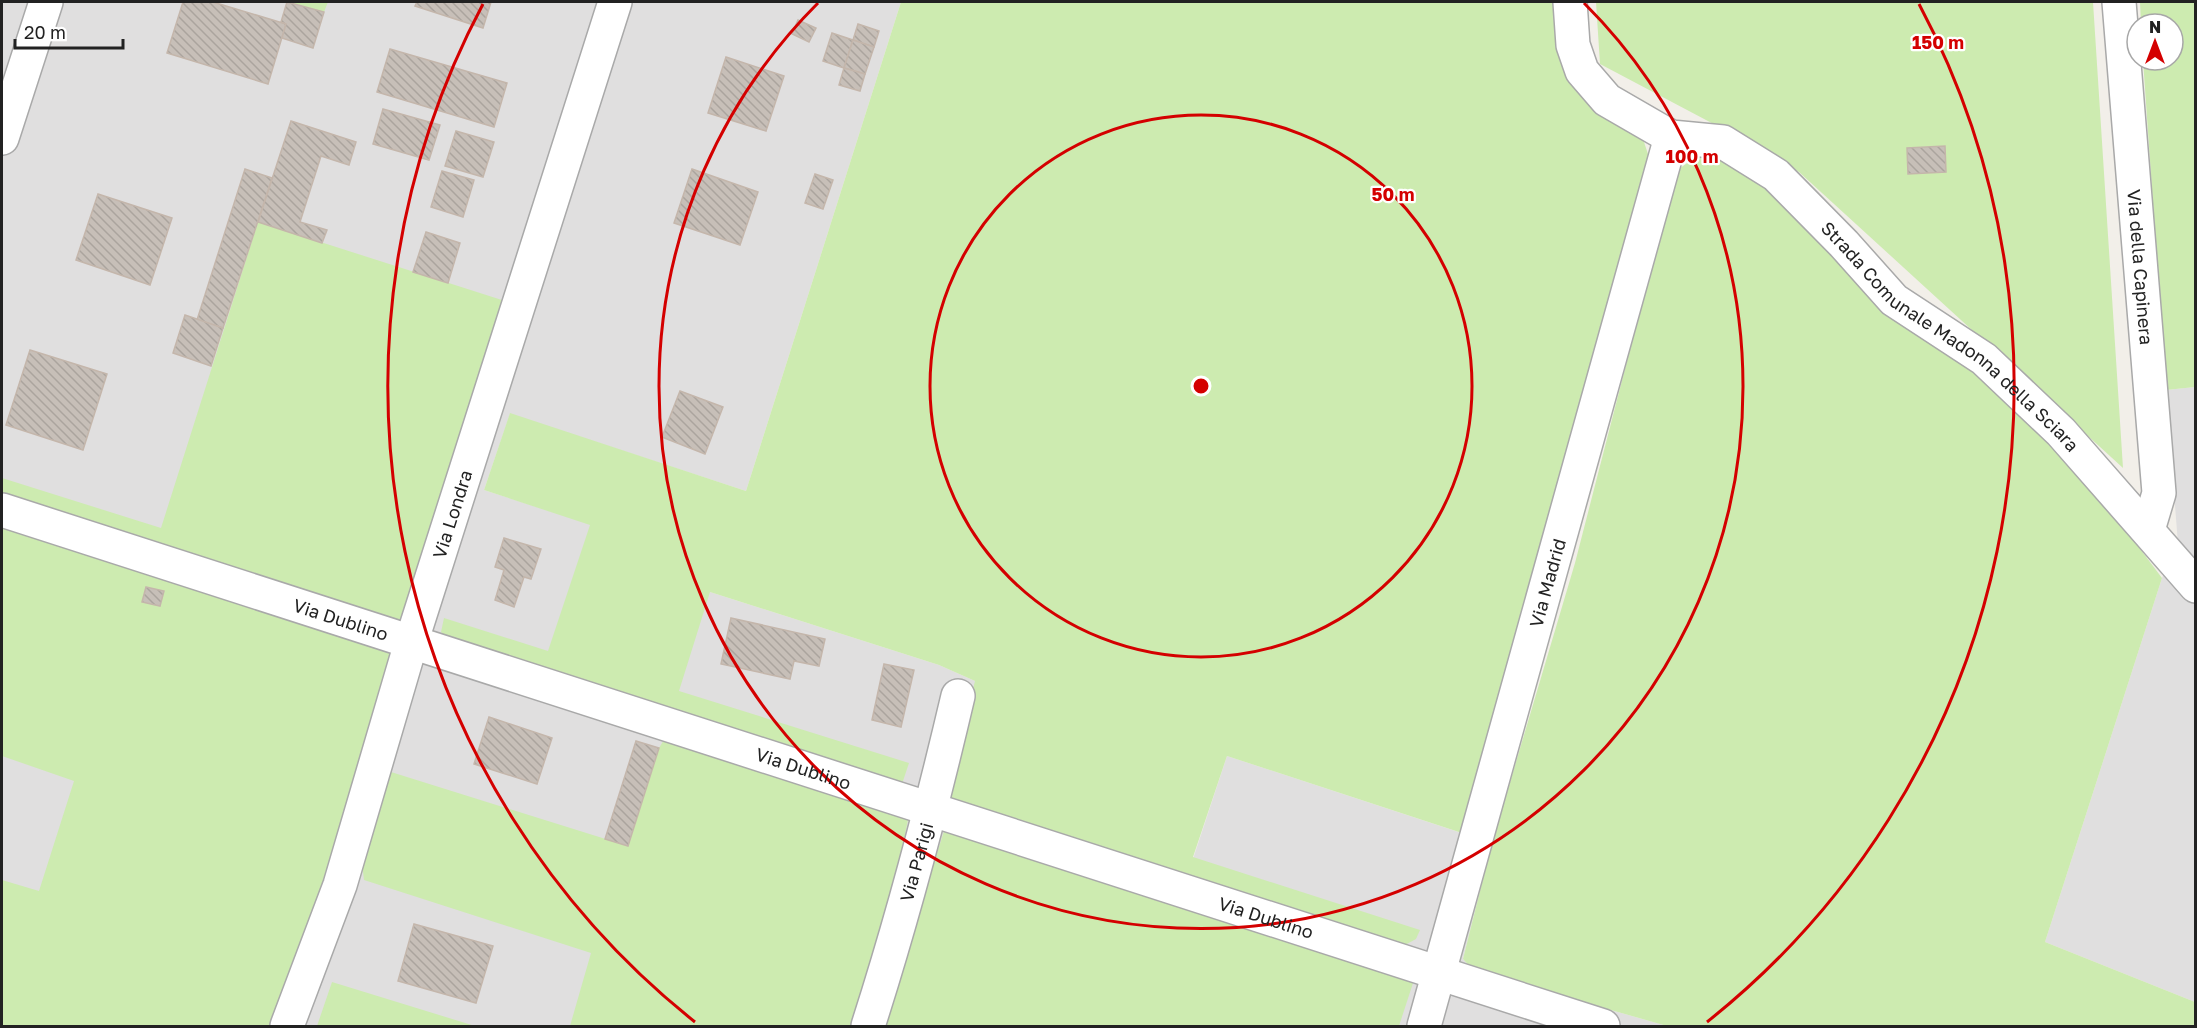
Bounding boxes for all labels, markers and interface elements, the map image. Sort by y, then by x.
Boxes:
scale bar [15,12,123,50]
north arrow [2125,12,2185,72]
text: N [2149,17,2161,37]
text: 20 m [24,21,66,43]
text: 150 m [1912,31,1964,53]
text: 100 m [1666,145,1718,167]
text: 50 m [1372,183,1414,205]
street label: Via della Capinera [2123,188,2158,346]
street label: Strada Comunale Madonna della Sciara [1817,217,2084,456]
centre of rings [1191,376,1211,396]
street label: Via Londra [428,467,476,561]
street label: Via Madrid [1524,536,1570,630]
street label: Via Dublino [291,594,391,645]
street label: Via Dublino [753,743,854,794]
street label: Via Parigi [895,820,937,904]
street label: Via Dublino [1216,892,1316,943]

